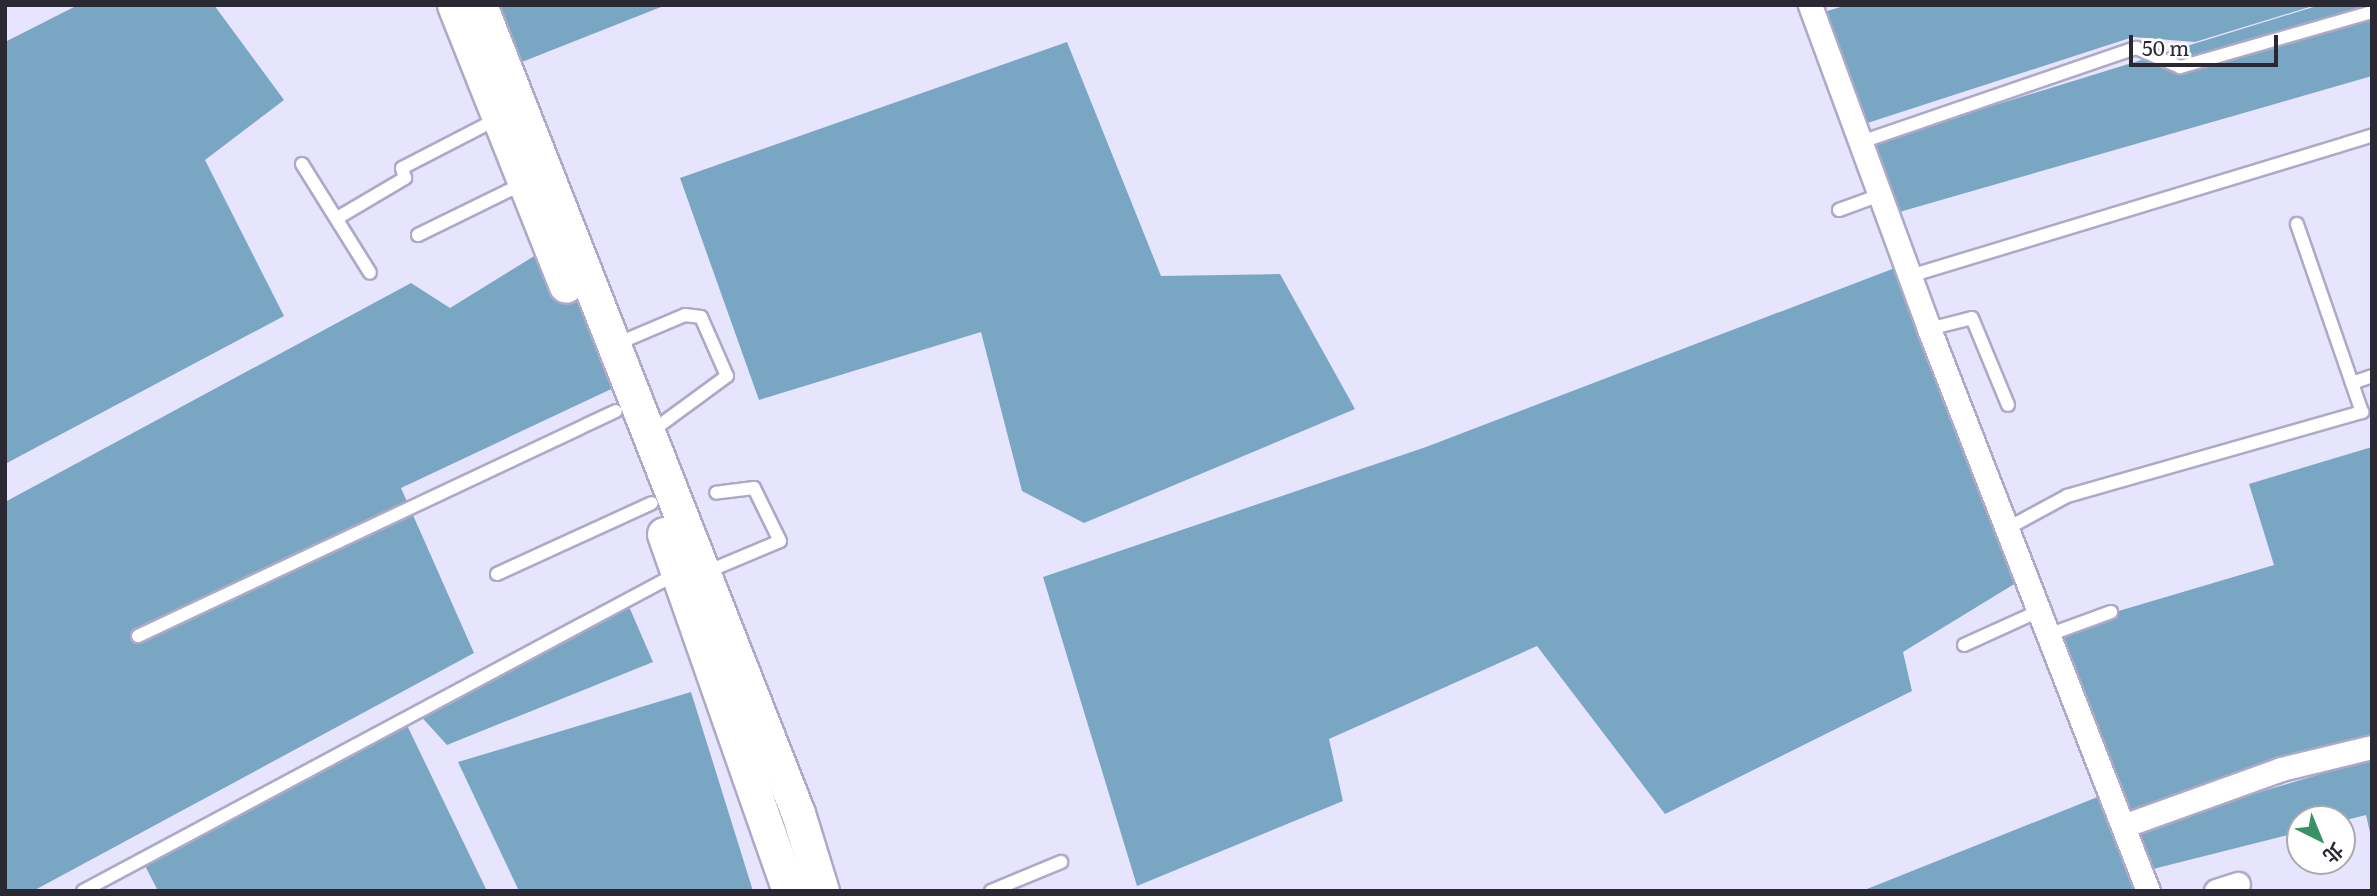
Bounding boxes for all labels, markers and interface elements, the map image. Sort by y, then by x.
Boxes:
scale bar [2132,21,2281,65]
text: 50 m [2142,31,2189,62]
north arrow [2286,805,2356,875]
text: 北 [2317,837,2350,871]

